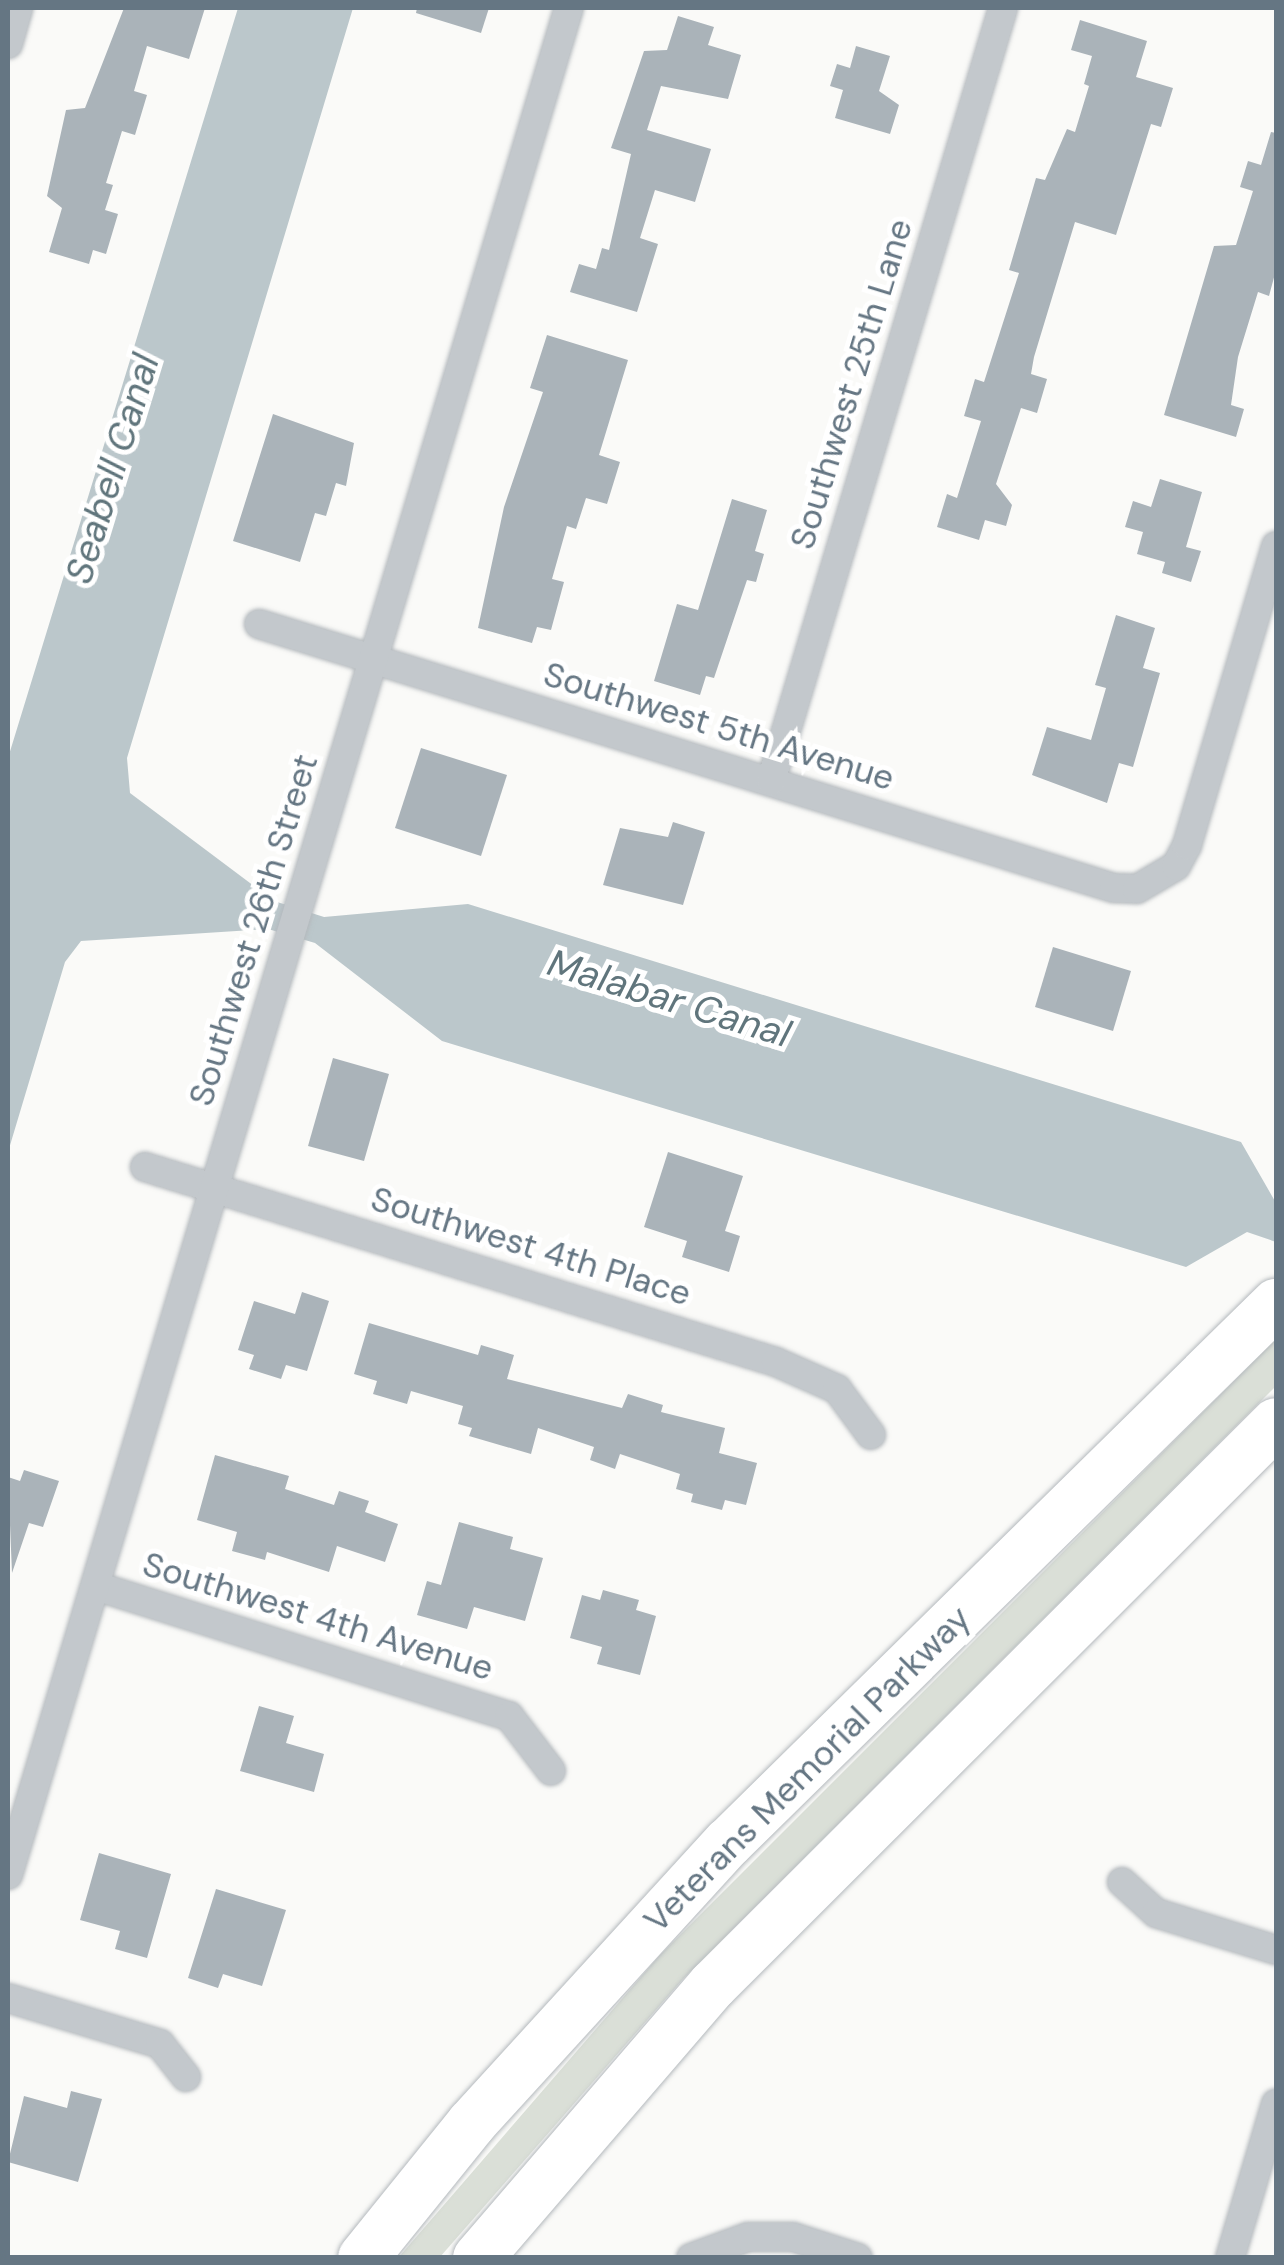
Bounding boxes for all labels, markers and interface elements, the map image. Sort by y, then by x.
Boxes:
street label: Southwest 25th Lane [781,214,921,554]
water label: Seabell Canal [56,349,170,589]
street label: Southwest 5th Avenue [539,653,899,799]
street label: Southwest 26th Street [180,749,326,1111]
water label: Malabar Canal [542,940,796,1058]
street label: Southwest 4th Place [366,1177,696,1315]
street label: Southwest 4th Avenue [138,1543,498,1689]
street label: Veterans Memorial Parkway [635,1597,979,1941]

